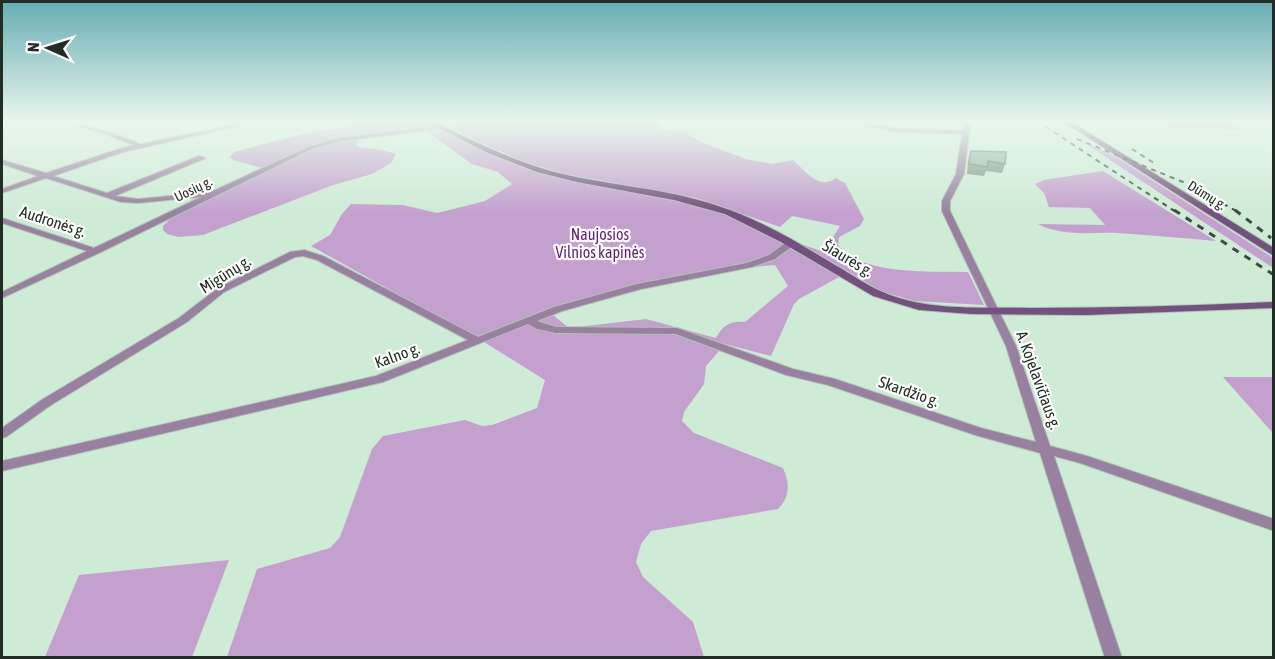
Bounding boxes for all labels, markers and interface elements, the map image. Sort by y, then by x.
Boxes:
north arrow [18,18,78,78]
text: N [24,42,42,52]
street label: Uosių g. [171,173,215,205]
street label: Dūmų g. [1185,177,1229,213]
street label: Audronės g. [18,202,88,241]
park label: Naujosios Vilnios kapinės [556,225,645,262]
street label: Šiaurės g. [819,236,876,281]
street label: Migūnų g. [196,251,254,297]
street label: A. Kojelavičiaus g. [1012,328,1065,432]
street label: Kalno g. [372,339,422,372]
street label: Skardžio g. [876,372,942,411]

